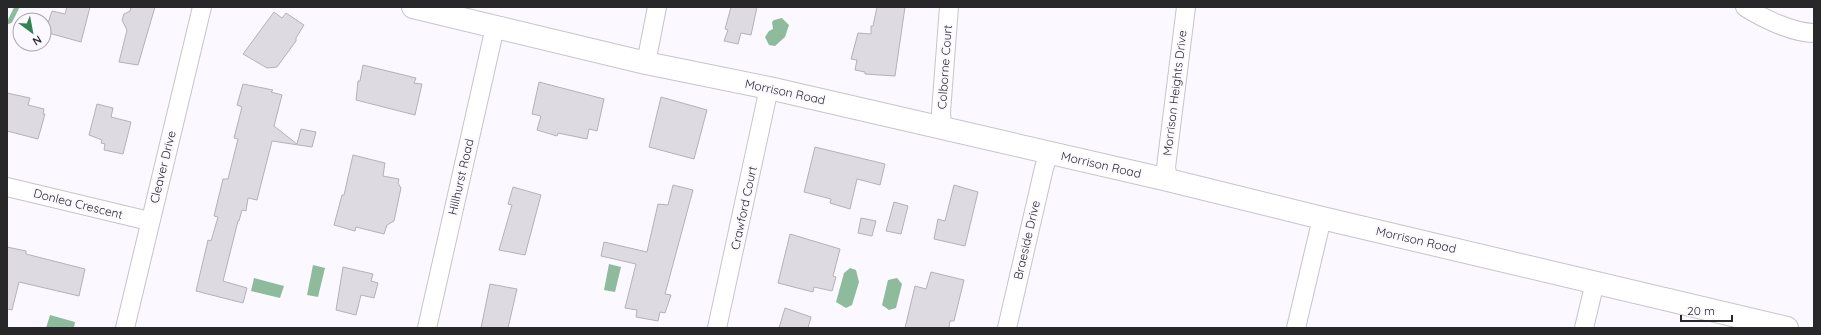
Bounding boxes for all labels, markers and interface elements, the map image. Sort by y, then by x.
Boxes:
north arrow [12,12,52,52]
street label: Colborne Court [934,24,955,110]
street label: Morrison Heights Drive [1159,29,1190,157]
text: N [30,32,44,49]
street label: Morrison Road [744,76,827,107]
street label: Cleaver Drive [146,129,179,205]
street label: Hillhurst Road [444,137,477,216]
street label: Morrison Road [1060,148,1143,181]
street label: Crawford Court [727,165,760,251]
street label: Donlea Crescent [32,185,124,222]
street label: Braeside Drive [1010,199,1043,281]
street label: Morrison Road [1375,223,1458,256]
scale bar [1681,297,1732,323]
text: 20 m [1687,303,1715,318]

